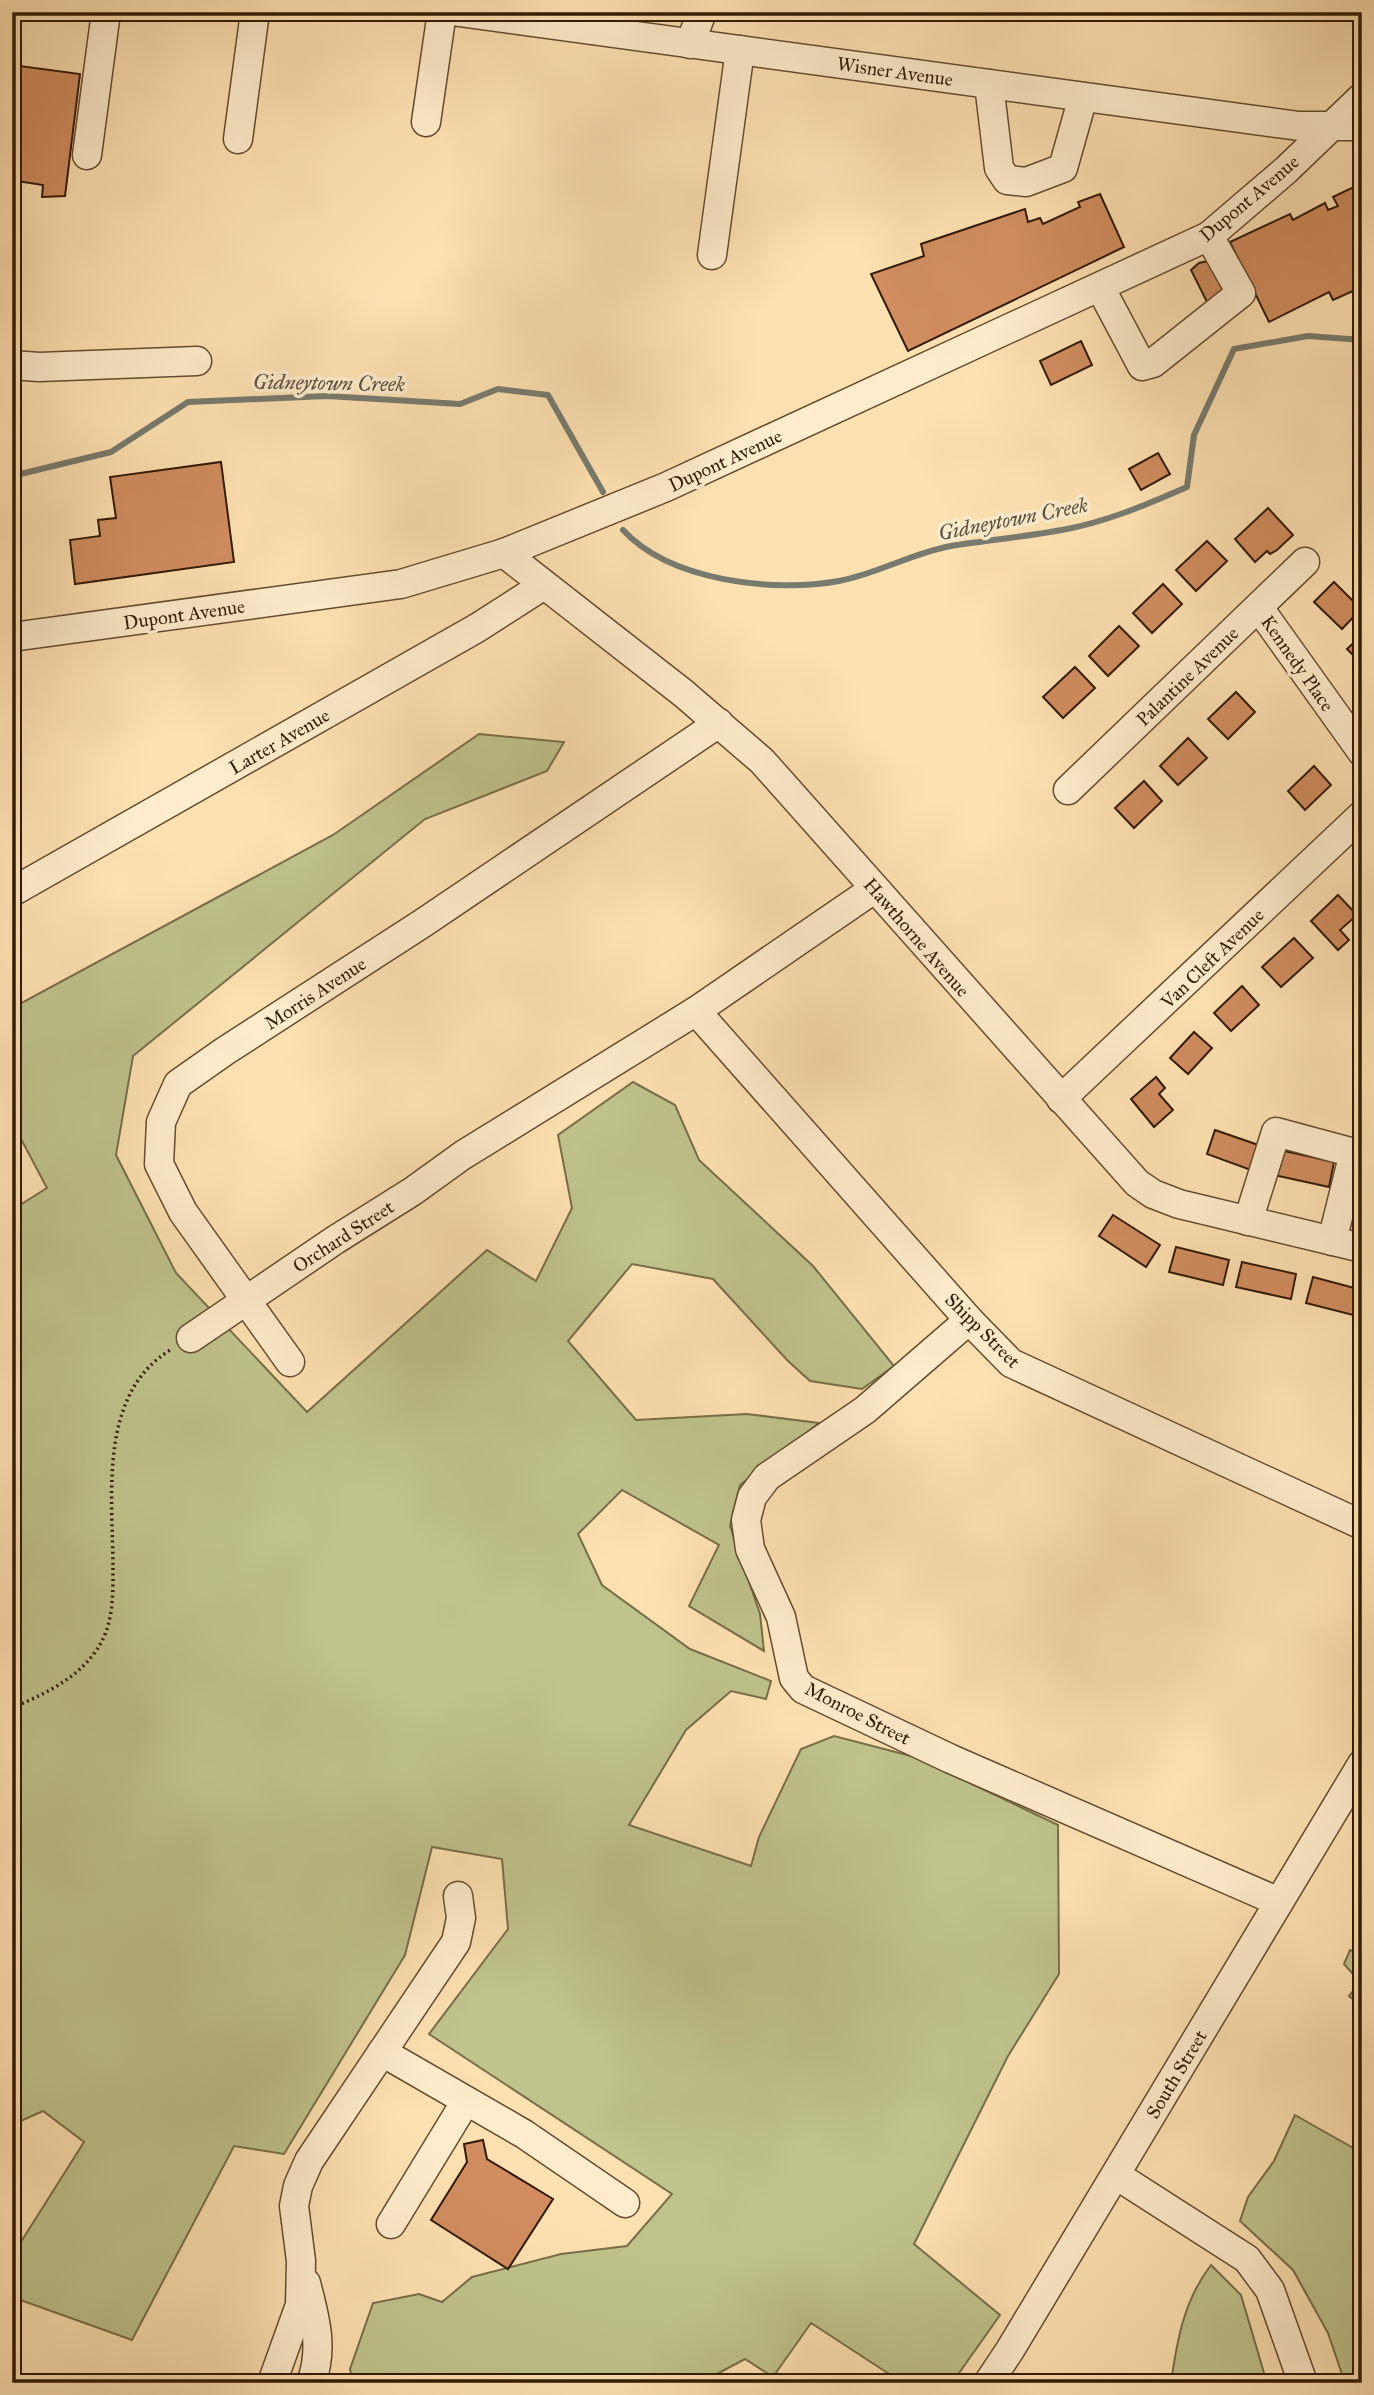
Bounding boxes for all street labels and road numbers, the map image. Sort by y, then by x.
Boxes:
street label: Wisner Avenue [836,52,954,91]
street label: Dupont Avenue [1195,150,1304,247]
street label: Dupont Avenue [665,424,786,497]
street label: Dupont Avenue [122,595,246,634]
street label: Kennedy Place [1256,611,1339,716]
street label: Palantine Avenue [1131,622,1243,731]
street label: Larter Avenue [225,703,334,779]
street label: Hawthorne Avenue [859,873,975,1002]
street label: Van Cleft Avenue [1155,903,1269,1014]
street label: Morris Avenue [260,952,370,1035]
street label: Orchard Street [288,1195,398,1278]
street label: Shipp Street [940,1288,1025,1373]
street label: Monroe Street [801,1677,915,1750]
street label: South Street [1141,2026,1212,2123]

